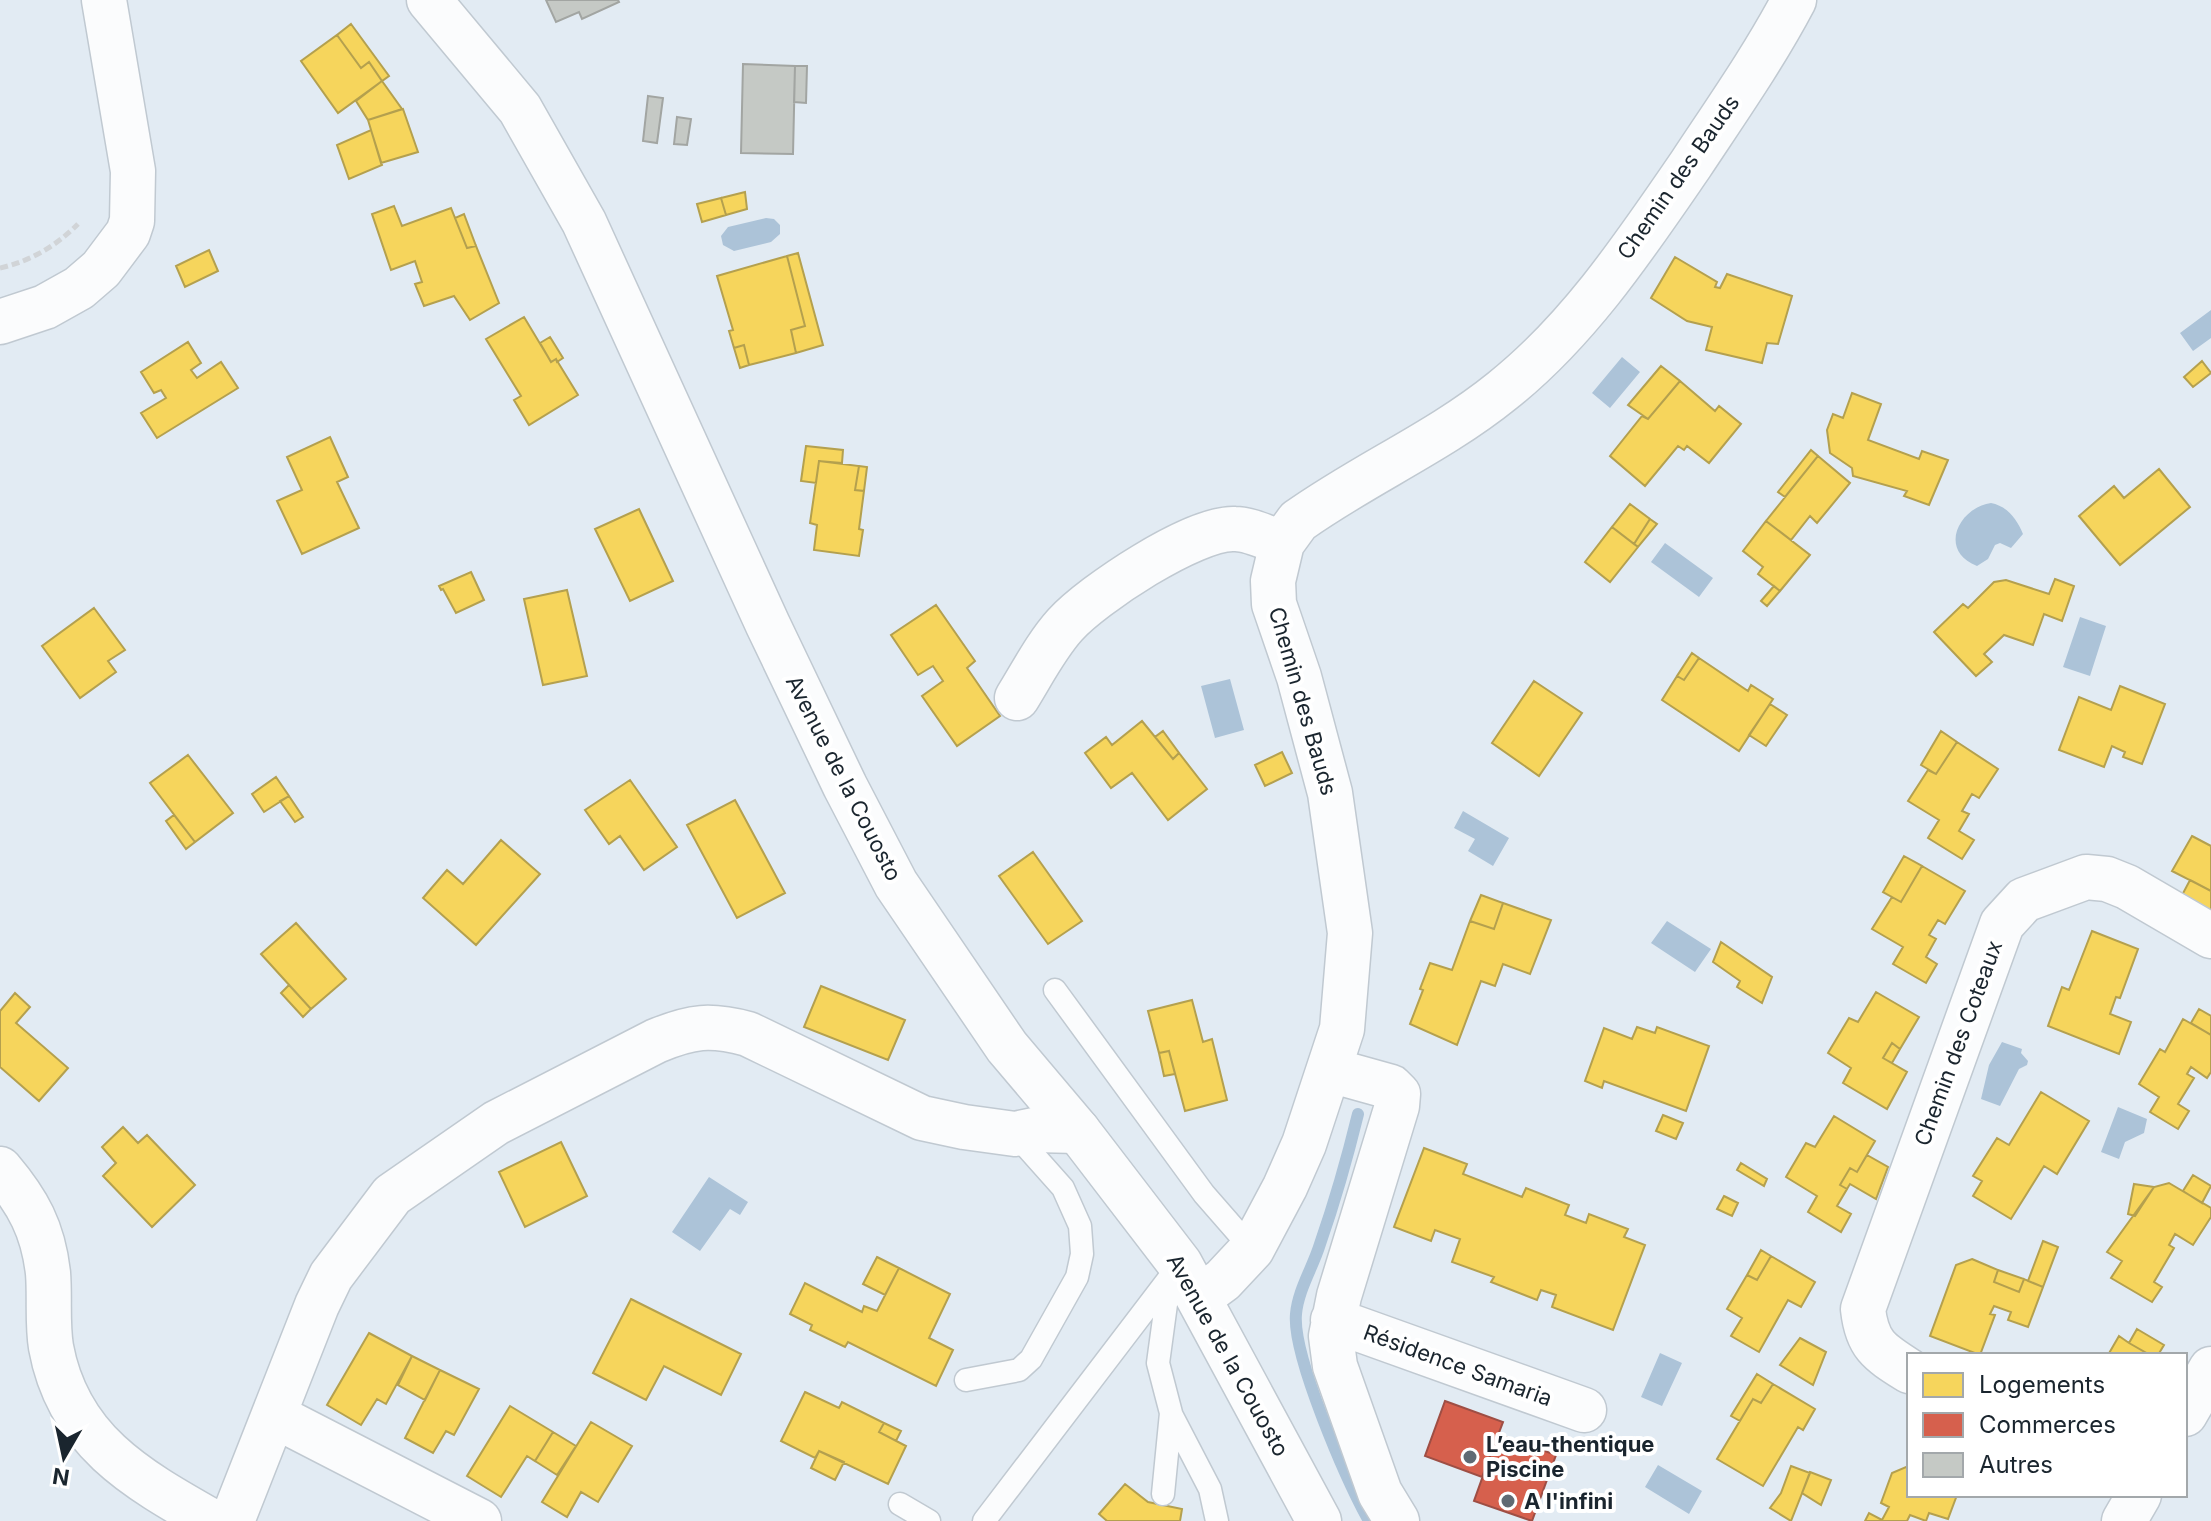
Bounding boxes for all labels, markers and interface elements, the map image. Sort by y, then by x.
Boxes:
street label: Chemin des Bauds [1612,90,1744,264]
street label: Chemin des Bauds [1264,604,1342,798]
street label: Avenue de la Couosto [781,671,907,885]
street label: Chemin des Coteaux [1909,937,2007,1149]
street label: Avenue de la Couosto [1162,1249,1294,1461]
street label: Résidence Samaria [1360,1319,1556,1411]
legend [1907,1353,2187,1497]
text: Logements [1979,1370,2105,1399]
text: Commerces [1979,1410,2116,1439]
north arrow [24,1417,104,1497]
place label: L’eau-thentique Piscine [1486,1431,1654,1482]
marker: L’eau-thentique Piscine [1461,1448,1479,1466]
text: Autres [1979,1450,2053,1479]
text: N [51,1463,71,1491]
place label: A l'infini [1524,1488,1613,1514]
marker: A l'infini [1499,1492,1517,1510]

